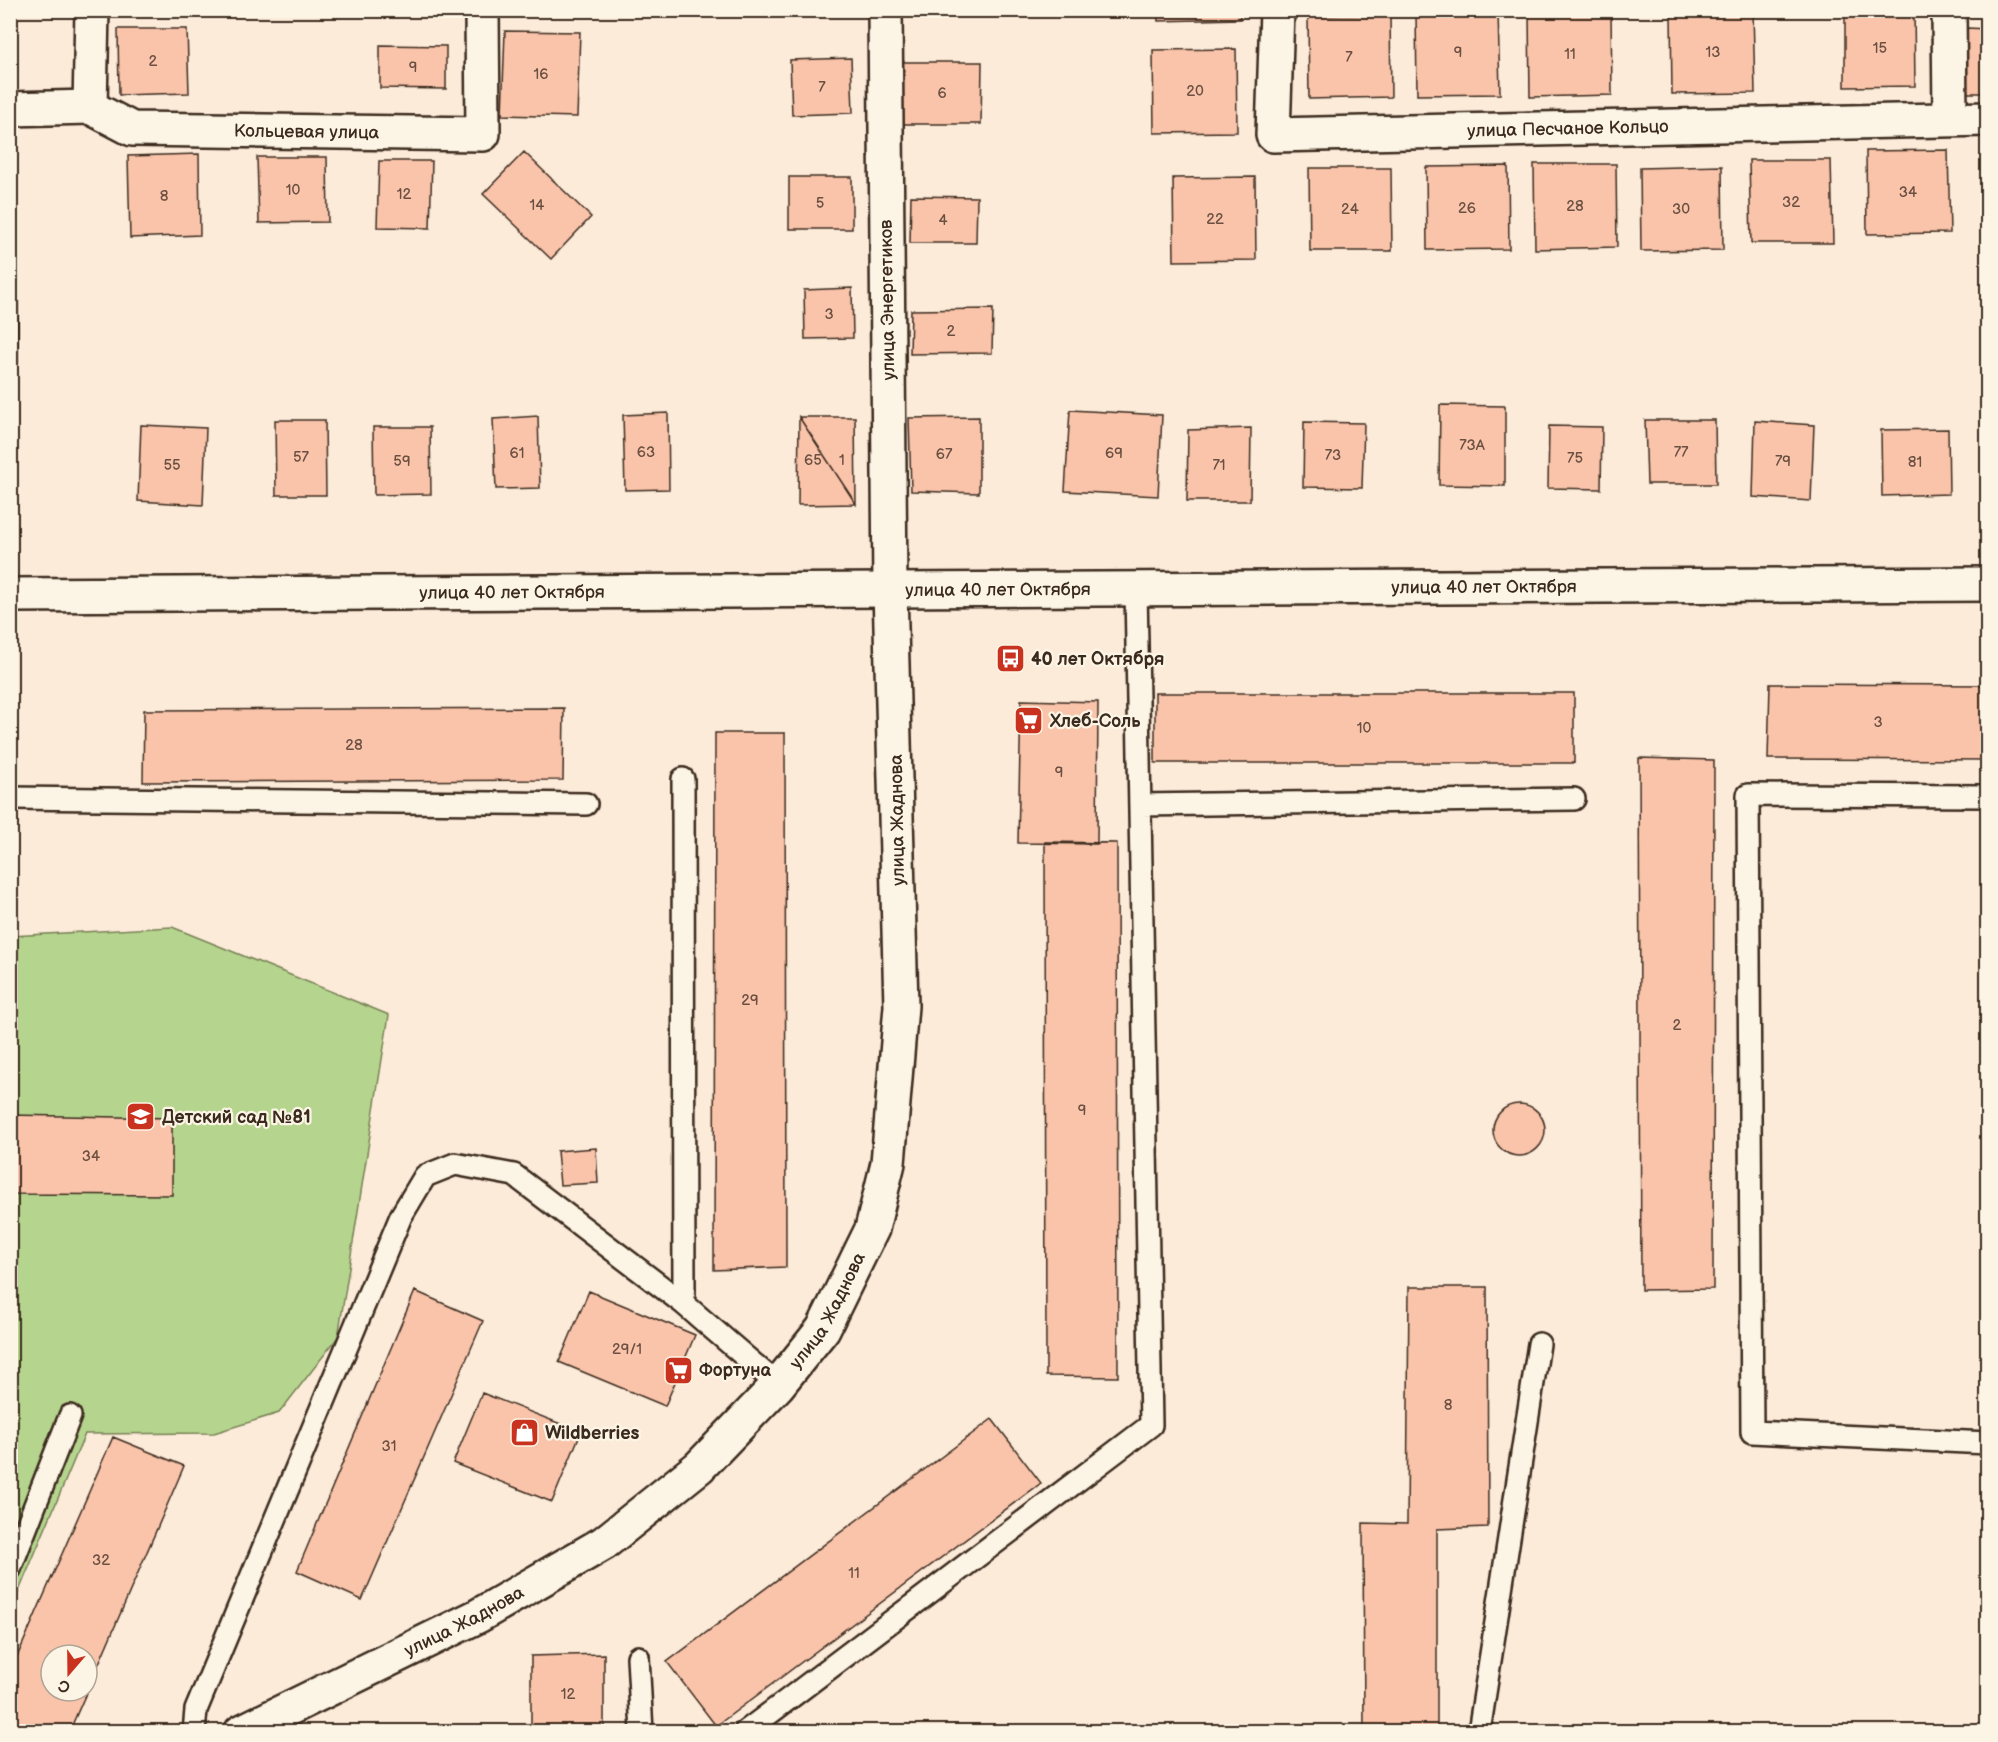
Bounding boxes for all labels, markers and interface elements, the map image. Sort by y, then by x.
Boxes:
house number: 15 [1873,39,1887,58]
house number: 9 [1454,43,1462,62]
house number: 13 [1705,43,1721,62]
house number: 11 [1564,45,1576,64]
house number: 7 [1345,48,1353,67]
house number: 2 [149,52,158,71]
house number: 9 [409,58,417,77]
house number: 16 [534,65,548,84]
house number: 7 [818,78,826,97]
house number: 20 [1186,82,1204,101]
house number: 6 [937,84,947,103]
street label: улица Песчаное Кольцо [1467,116,1669,142]
street label: Кольцевая улица [234,120,380,144]
house number: 10 [286,181,300,200]
house number: 34 [1899,183,1917,202]
house number: 12 [397,185,411,204]
house number: 8 [160,187,169,206]
house number: 32 [1782,193,1800,212]
house number: 5 [816,194,824,213]
house number: 14 [530,196,544,215]
house number: 28 [1566,197,1584,216]
house number: 26 [1458,199,1476,218]
house number: 24 [1341,200,1359,219]
house number: 30 [1672,200,1690,219]
house number: 22 [1206,210,1224,229]
house number: 4 [938,211,948,230]
street label: улица Энергетиков [876,219,899,381]
house number: 3 [824,305,834,324]
house number: 2 [947,322,956,341]
house number: 73А [1459,436,1486,455]
house number: 63 [637,443,655,462]
house number: 77 [1674,443,1689,462]
house number: 61 [510,444,524,463]
house number: 69 [1105,444,1123,463]
house number: 67 [936,445,953,464]
house number: 73 [1325,446,1341,465]
house number: 57 [293,448,310,467]
house number: 75 [1567,449,1583,468]
house number: 65 [804,451,822,470]
house number: 1 [839,451,845,470]
house number: 59 [393,452,411,471]
house number: 79 [1775,452,1791,471]
house number: 81 [1908,453,1922,472]
house number: 55 [163,456,181,475]
house number: 71 [1212,456,1226,475]
street label: улица 40 лет Октября [1391,576,1577,598]
street label: улица 40 лет Октября [905,579,1091,601]
street label: улица 40 лет Октября [419,582,605,604]
bus stop icon: 40 лет Октября [994,643,1026,675]
place label: 40 лет Октября [1031,649,1165,670]
supermarket icon: Хлеб-Соль [1013,705,1045,737]
place label: Хлеб-Соль [1049,711,1141,732]
house number: 3 [1873,713,1883,732]
house number: 10 [1357,719,1371,738]
house number: 28 [345,736,363,755]
street label: улица Жаднова [886,754,909,886]
house number: 9 [1055,763,1063,782]
house number: 29 [741,991,759,1010]
house number: 2 [1673,1016,1682,1035]
school or university icon: Детский сад №81 [125,1101,157,1133]
house number: 9 [1078,1101,1086,1120]
place label: Детский сад №81 [162,1107,311,1128]
house number: 34 [82,1147,100,1166]
street label: улица Жаднова [785,1249,870,1373]
house number: 29/1 [612,1340,642,1359]
supermarket icon: Фортуна [662,1354,694,1386]
place label: Фортуна [699,1360,772,1381]
house number: 8 [1444,1396,1453,1415]
shop icon: Wildberries [508,1417,540,1449]
place label: Wildberries [545,1423,639,1444]
house number: 31 [381,1437,397,1456]
house number: 32 [92,1551,110,1570]
house number: 11 [848,1564,860,1583]
street label: улица Жаднова [401,1582,528,1661]
north arrow [39,1643,99,1703]
text: С [56,1675,73,1697]
house number: 12 [561,1685,575,1704]

